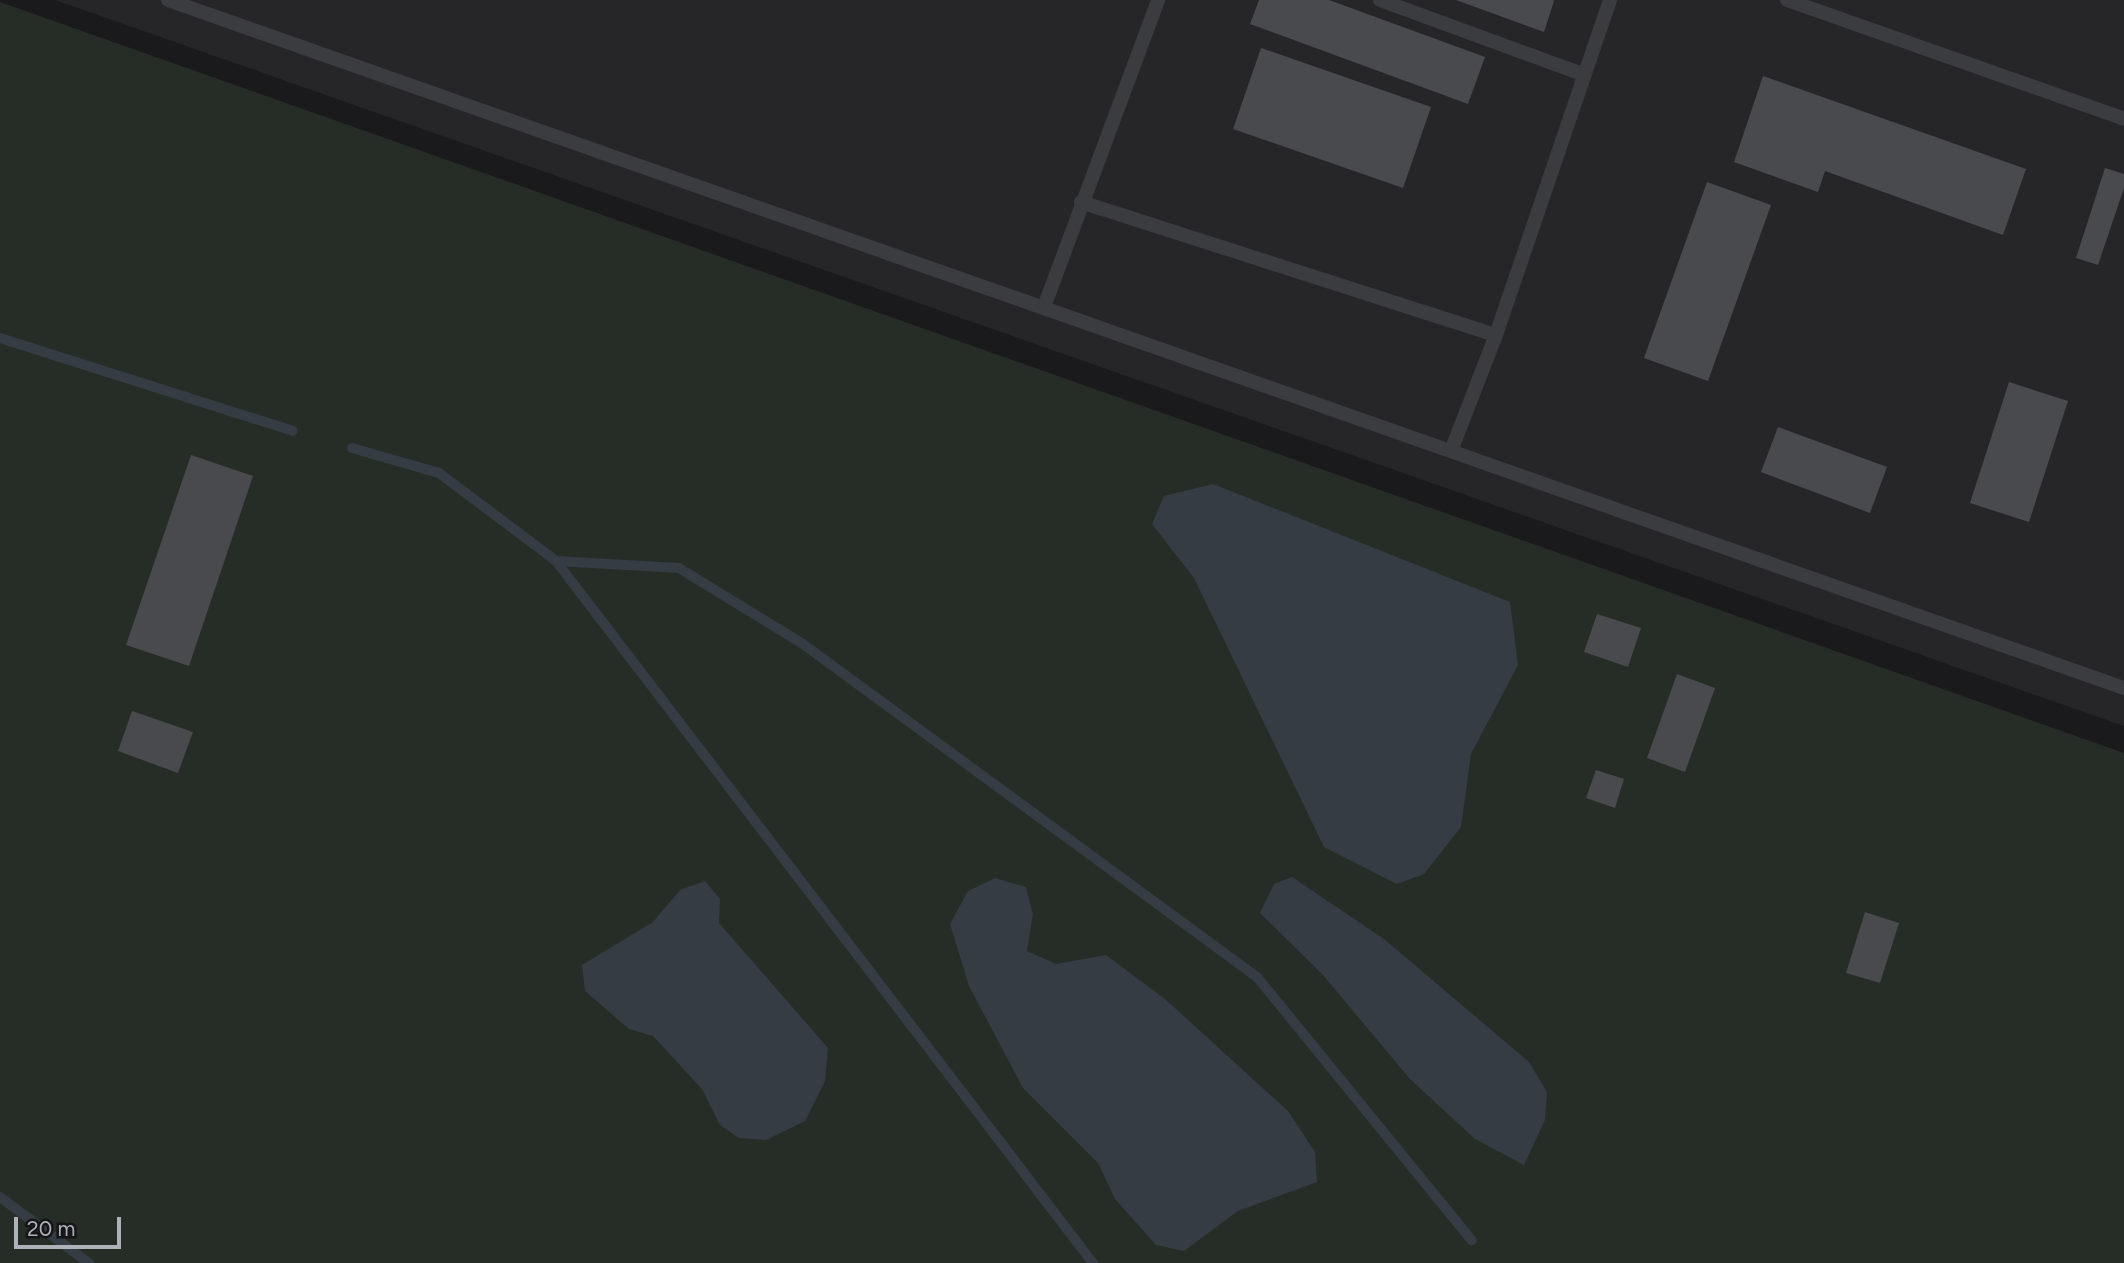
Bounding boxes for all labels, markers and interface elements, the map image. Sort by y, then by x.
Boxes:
scale bar [18,1204,124,1248]
text: 20 m [27,1216,75,1241]

